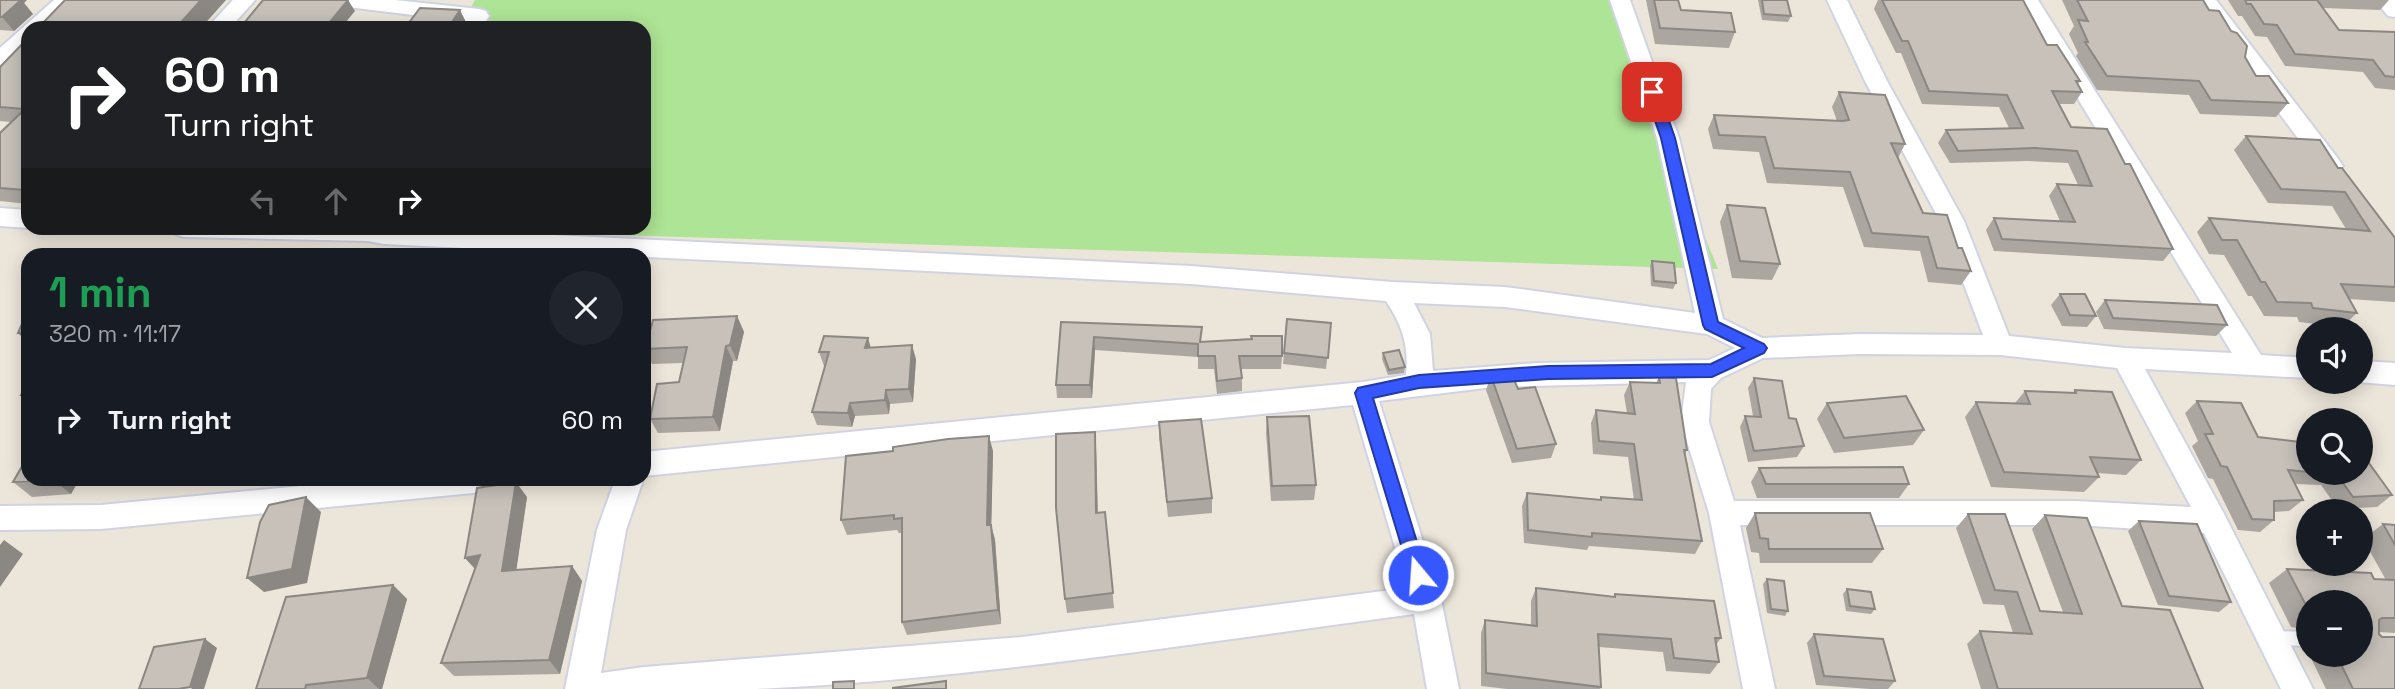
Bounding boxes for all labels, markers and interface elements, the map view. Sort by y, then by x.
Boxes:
text: 60 m [164,44,280,106]
icon: right [49,49,140,140]
pin [1622,62,1682,122]
icon: arrive [1633,73,1671,111]
text: Turn right [164,105,314,145]
icon: left [244,182,282,220]
icon: ahead [317,182,355,220]
icon: right [390,182,428,220]
text: 1 min [49,266,152,319]
button: close [549,271,623,345]
map controls [2296,317,2373,667]
button: sound [2296,317,2373,394]
text: 320 m · 11:17 [49,319,181,349]
icon: right [49,401,87,439]
text: Turn right [108,403,232,437]
text: 60 m [561,403,623,437]
button: search [2296,408,2373,485]
button: + [2296,499,2373,576]
position arrow [1381,538,1455,612]
button: − [2296,590,2373,667]

